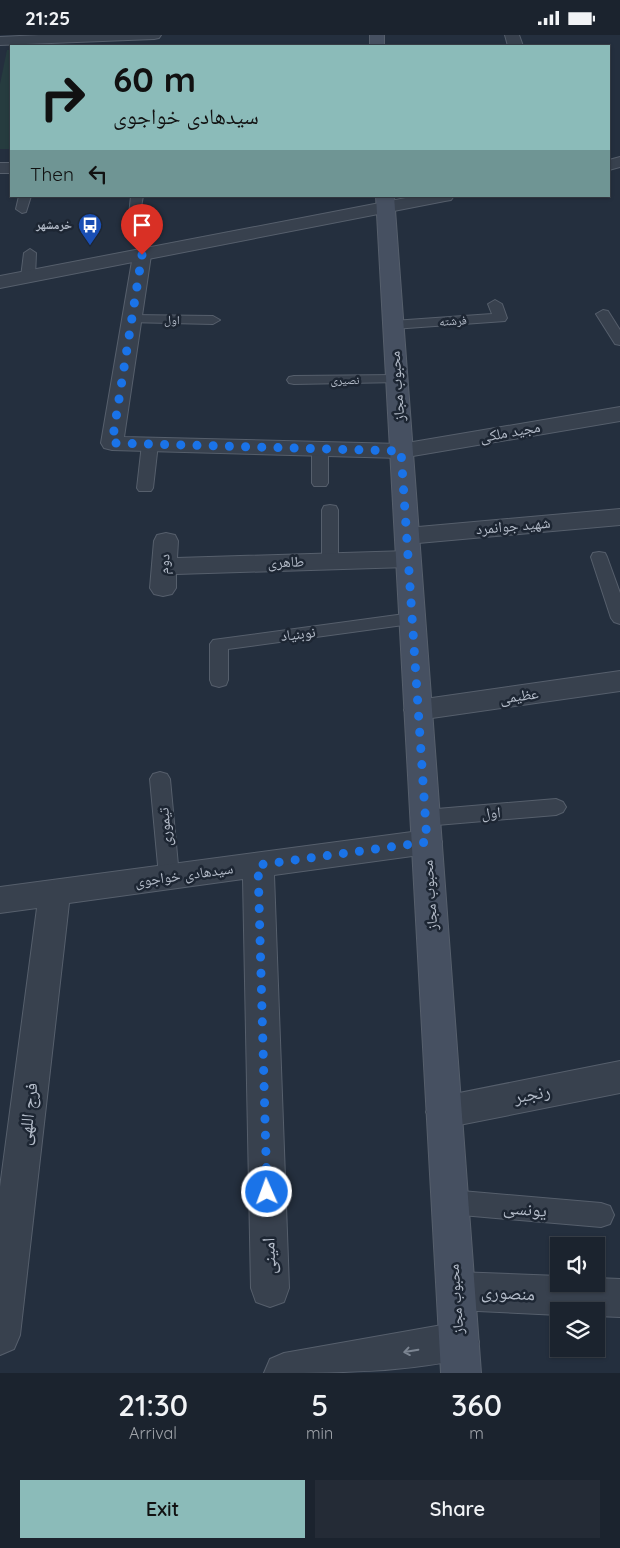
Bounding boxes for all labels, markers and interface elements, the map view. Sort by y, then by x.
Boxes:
text: 21:25 [25,6,70,30]
text: 60 m [113,57,196,101]
icon: right [30,65,95,130]
text: سیدهادی خواجوی [113,102,259,130]
icon: left [84,160,112,188]
text: Then [30,162,74,186]
pin [121,204,163,255]
icon: arrive [128,211,156,239]
bus stop icon: خرمشهر [77,212,103,246]
place label: خرمشهر [35,217,72,232]
street label: اول [164,312,180,327]
street label: فرشته [439,312,467,329]
street label: محبوب مجاز [385,350,409,423]
street label: نصیری [330,372,360,387]
street label: مجید ملکی [478,417,542,447]
street label: شهید جوانمرد [475,513,551,538]
street label: طاهری [267,551,305,573]
street label: دوم [153,553,175,575]
street label: نوبنیاد [279,622,316,645]
street label: عظیمی [498,683,540,709]
street label: اول [480,802,502,824]
street label: تیموری [153,806,177,847]
street label: سیدهادی خواجوی [133,858,235,892]
street label: محبوب مجاز [418,859,442,932]
street label: رنجبر [511,1079,552,1108]
street label: فرج اللهی [12,1081,44,1147]
position arrow [240,1165,292,1217]
street label: یونسی [502,1195,548,1222]
street label: امینی [256,1237,281,1275]
map controls [550,1237,605,1357]
button: sound [550,1237,605,1292]
street label: محبوب مجاز [444,1263,468,1336]
street label: منصوری [480,1280,536,1305]
button: layers [550,1302,605,1357]
one-way arrow [404,1346,420,1356]
text: 21:30 [118,1386,188,1424]
text: 5 [311,1386,328,1424]
text: 360 [451,1386,502,1424]
text: Arrival [129,1423,177,1443]
text: min [306,1423,333,1443]
text: m [469,1423,484,1443]
button: Exit [20,1480,305,1538]
button: Share [315,1480,600,1538]

